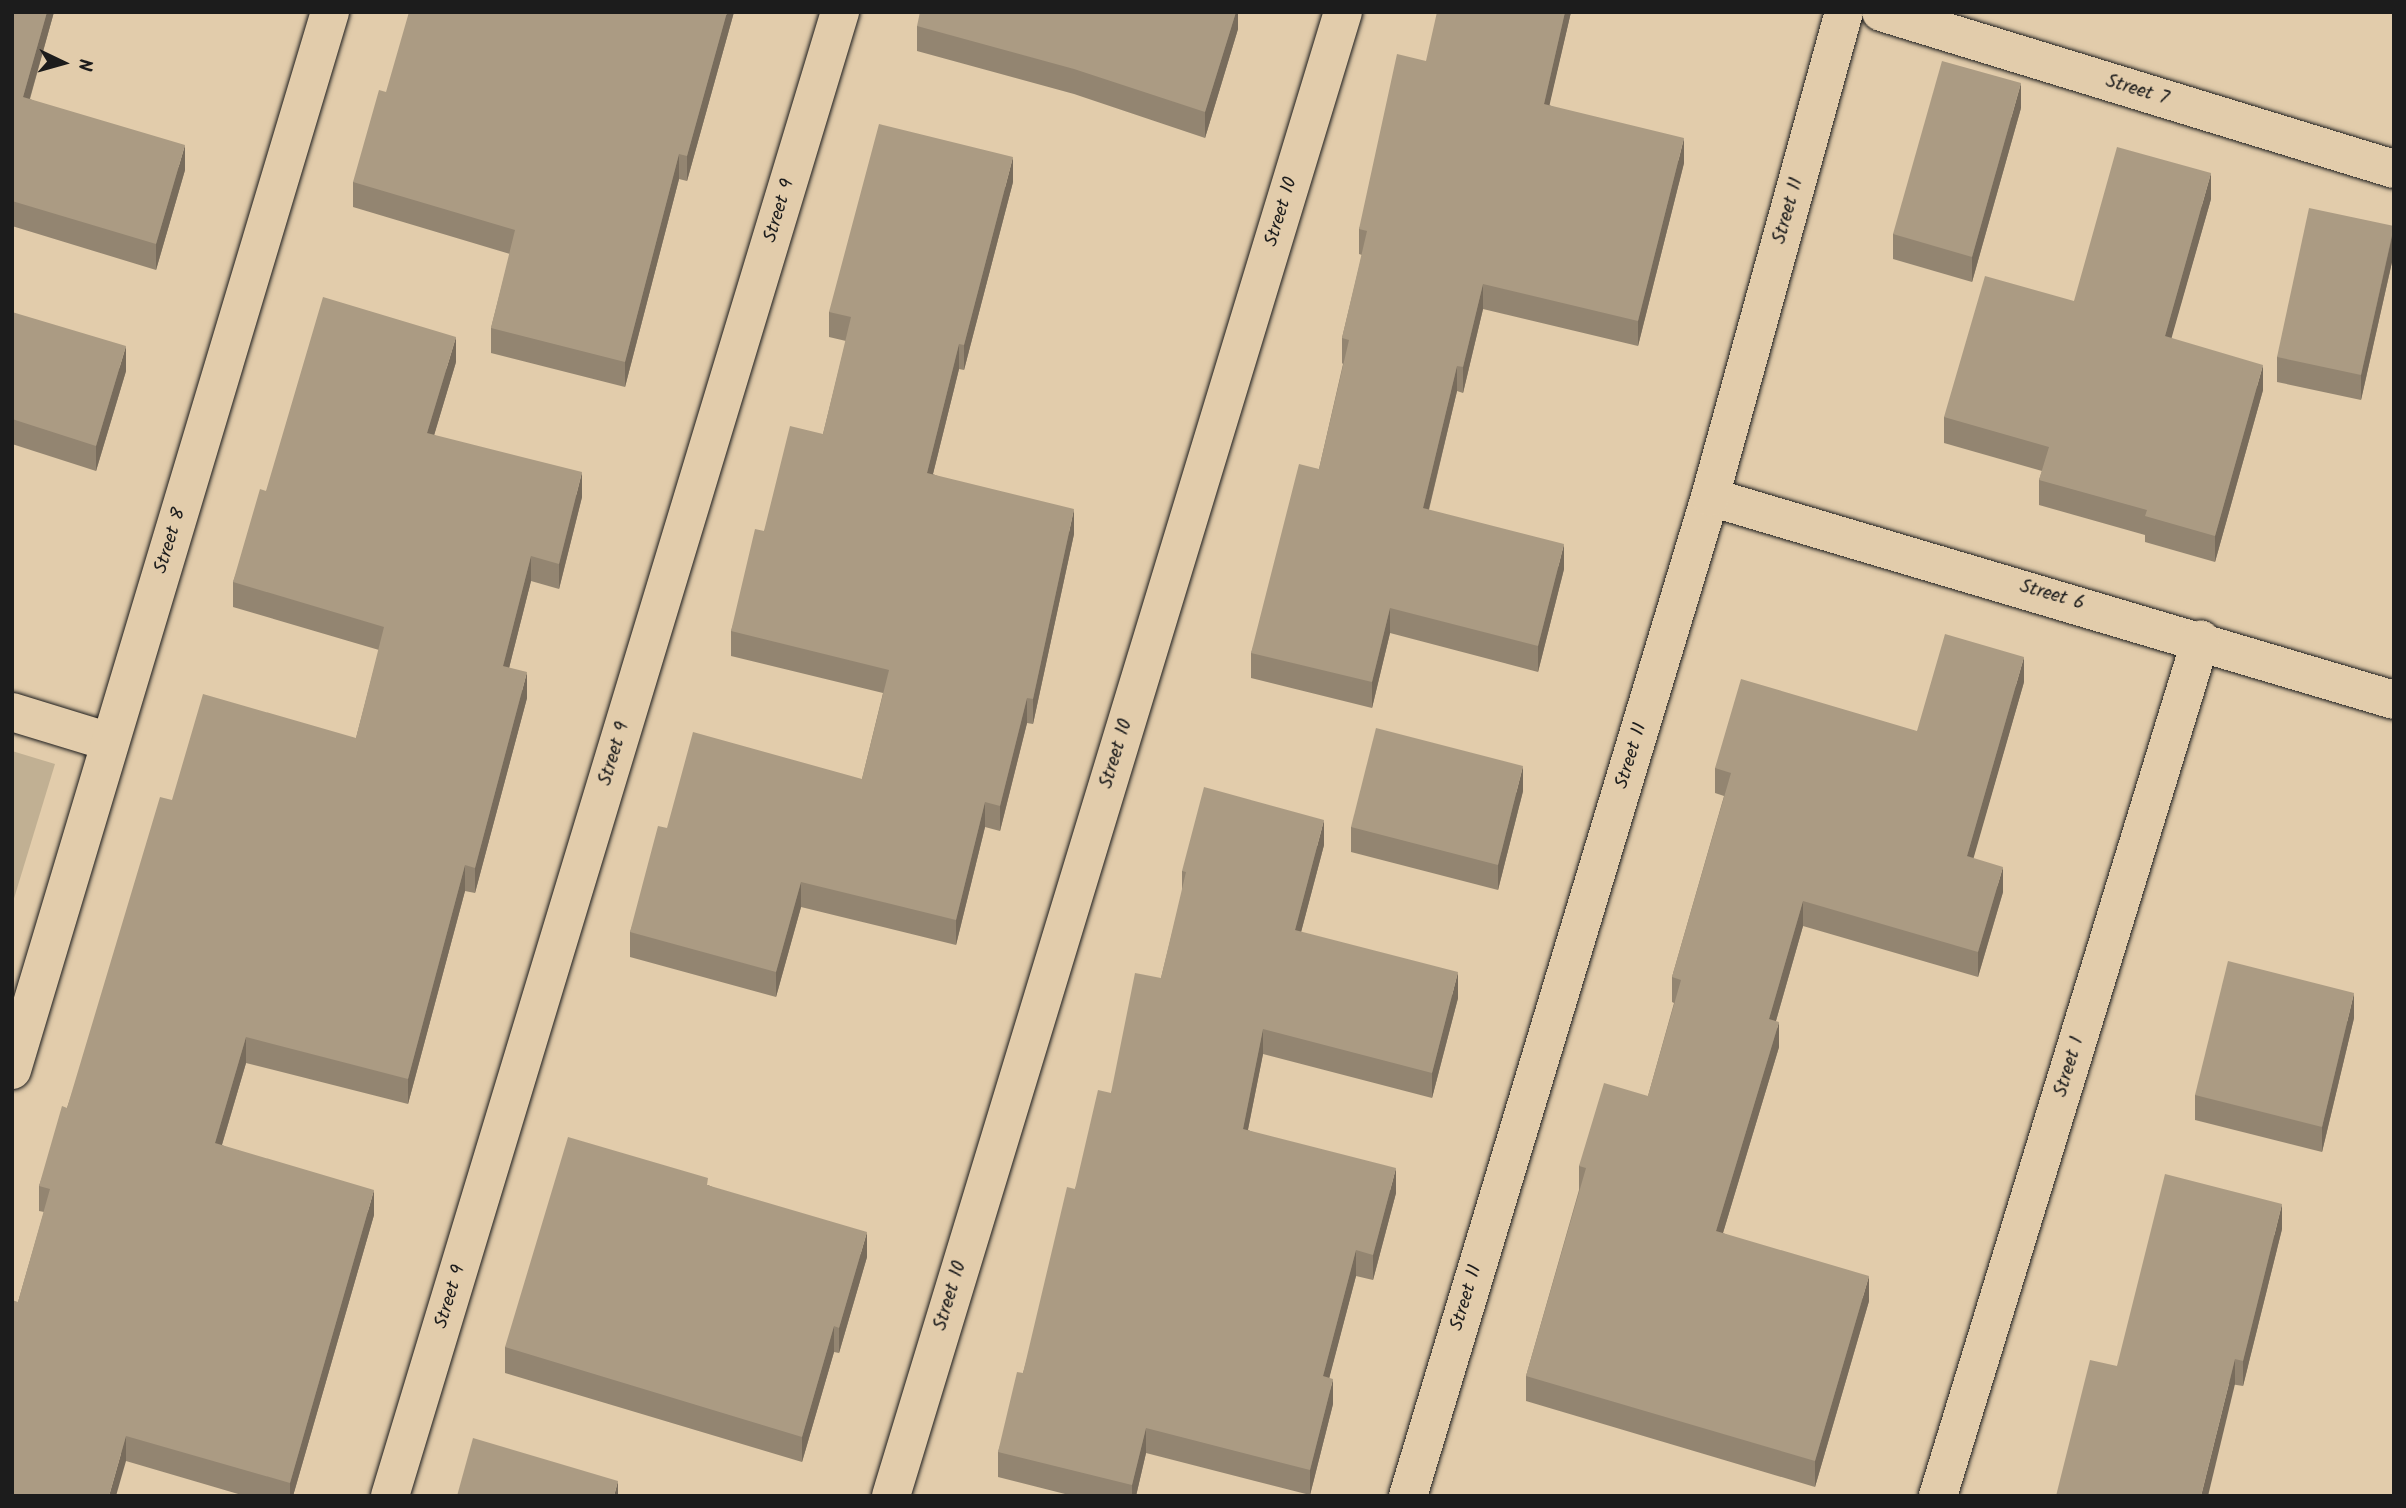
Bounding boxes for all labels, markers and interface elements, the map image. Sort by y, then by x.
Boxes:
north arrow [28,28,98,98]
text: N [68,58,99,72]
street label: Street 7 [2103,71,2171,111]
street label: Street 10 [1261,175,1303,249]
street label: Street 11 [1769,175,1809,247]
street label: Street 9 [760,177,800,245]
street label: Street 8 [150,506,192,576]
street label: Street 6 [2017,576,2087,616]
street label: Street 10 [1096,717,1138,791]
street label: Street 9 [595,720,635,788]
street label: Street 11 [1611,720,1653,792]
street label: Street 1 [2050,1034,2090,1100]
street label: Street 10 [930,1259,972,1333]
street label: Street 11 [1446,1262,1488,1334]
street label: Street 9 [431,1263,471,1331]

